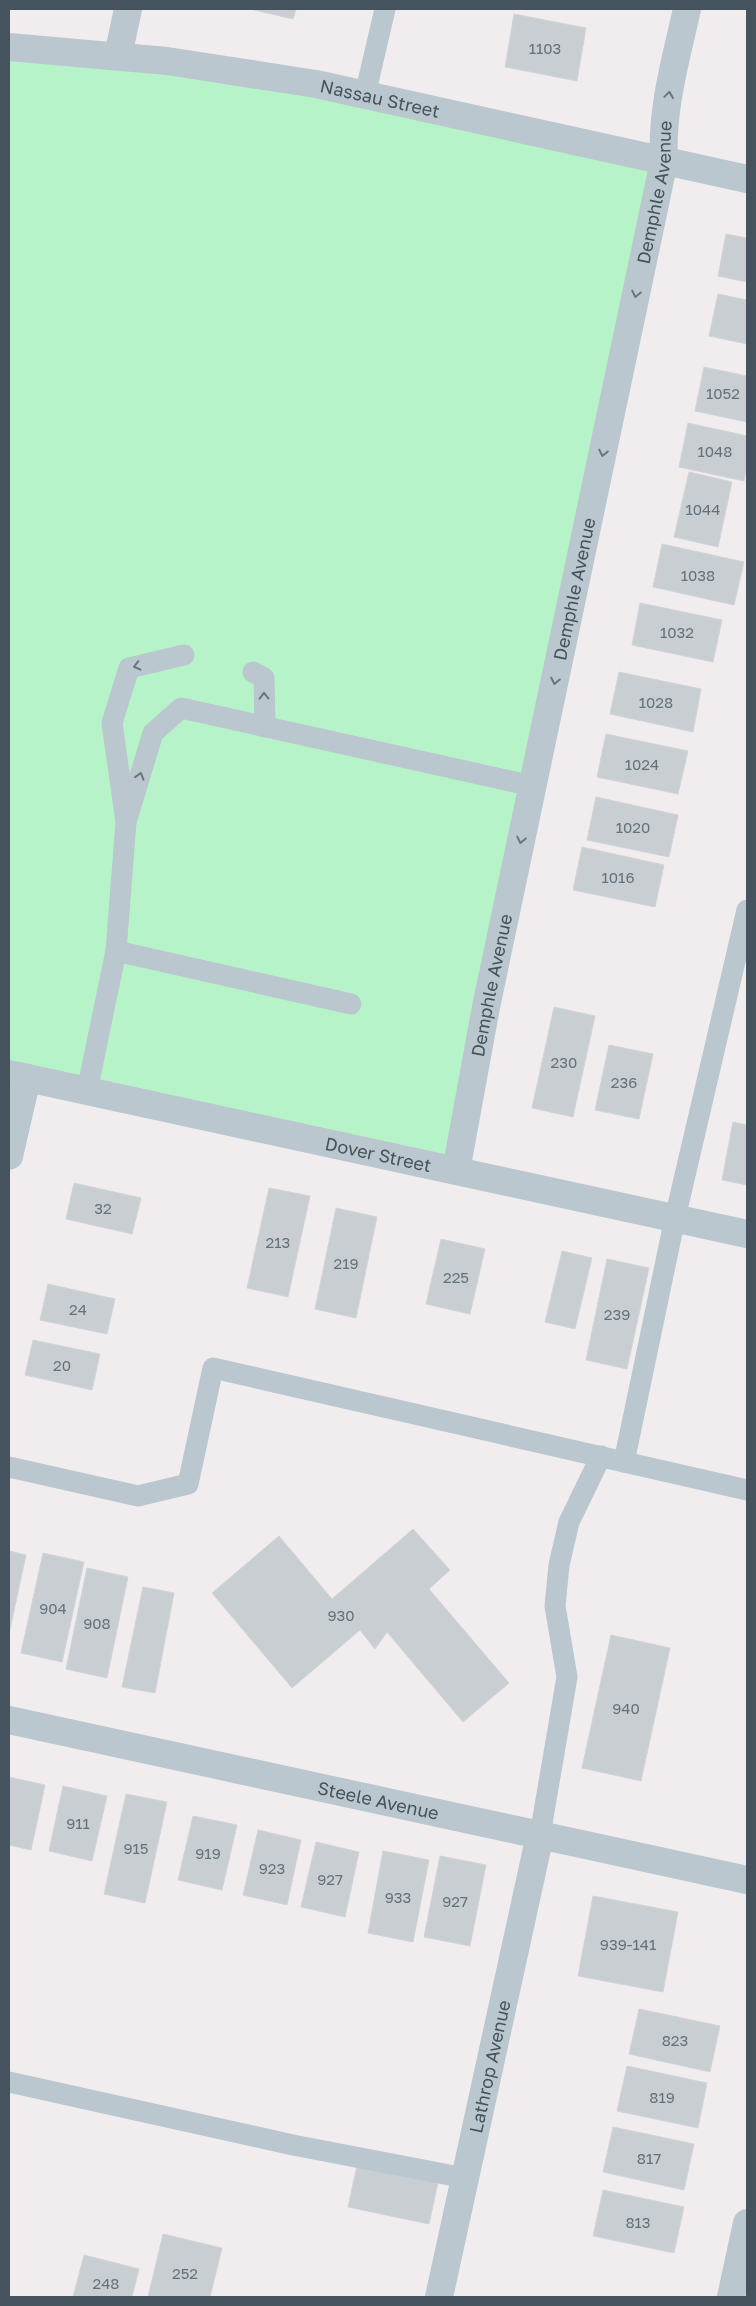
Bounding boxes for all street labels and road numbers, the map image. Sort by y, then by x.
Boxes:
street label: Nassau Street [318,74,442,122]
street label: Demphle Avenue [632,120,676,266]
street label: Demphle Avenue [548,516,600,662]
street label: Demphle Avenue [466,912,516,1059]
street label: Dover Street [323,1132,434,1176]
street label: Steele Avenue [316,1776,441,1824]
street label: Lathrop Avenue [464,1998,515,2135]

